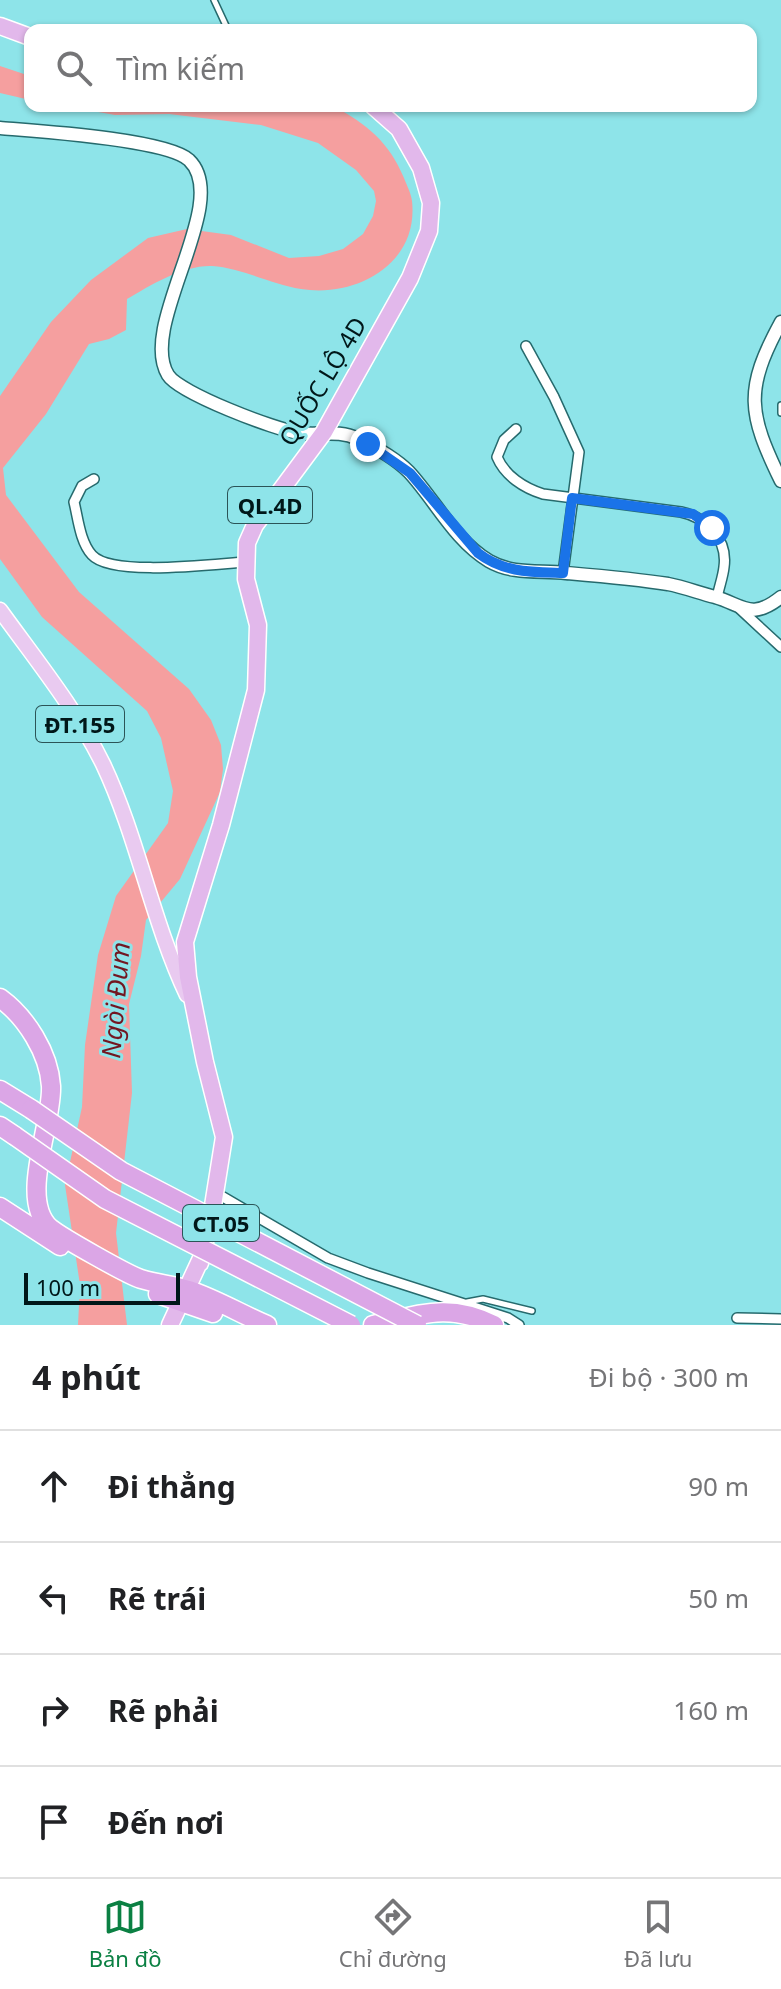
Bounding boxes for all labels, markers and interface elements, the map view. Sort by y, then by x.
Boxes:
search box [24,24,757,112]
icon: search [52,46,96,90]
text: Tìm kiếm [116,48,245,89]
street label: QUỐC LỘ 4D [271,310,373,452]
route end [350,426,386,462]
road number: QL.4D [228,487,312,523]
route start [694,510,730,546]
road number: ĐT.155 [36,706,124,742]
water label: Ngòi Đum [92,940,138,1060]
road number: CT.05 [183,1205,259,1241]
scale bar [24,1269,180,1305]
text: 100 m [36,1272,100,1302]
text: 4 phút [32,1354,141,1400]
text: Đi bộ · 300 m [589,1359,749,1395]
icon: ahead [32,1464,76,1508]
text: Đi thẳng [108,1466,236,1507]
text: 90 m [688,1468,749,1504]
icon: left [32,1576,76,1620]
text: Rẽ trái [108,1578,206,1619]
text: 50 m [688,1580,749,1616]
icon: right [32,1688,76,1732]
text: Rẽ phải [108,1690,219,1731]
text: 160 m [673,1692,749,1728]
icon: arrive [32,1800,76,1844]
text: Đến nơi [108,1802,224,1843]
tab: Bản đồ [89,1895,162,1973]
tab: Chỉ đường [339,1895,447,1973]
tab: Đã lưu [624,1895,692,1973]

